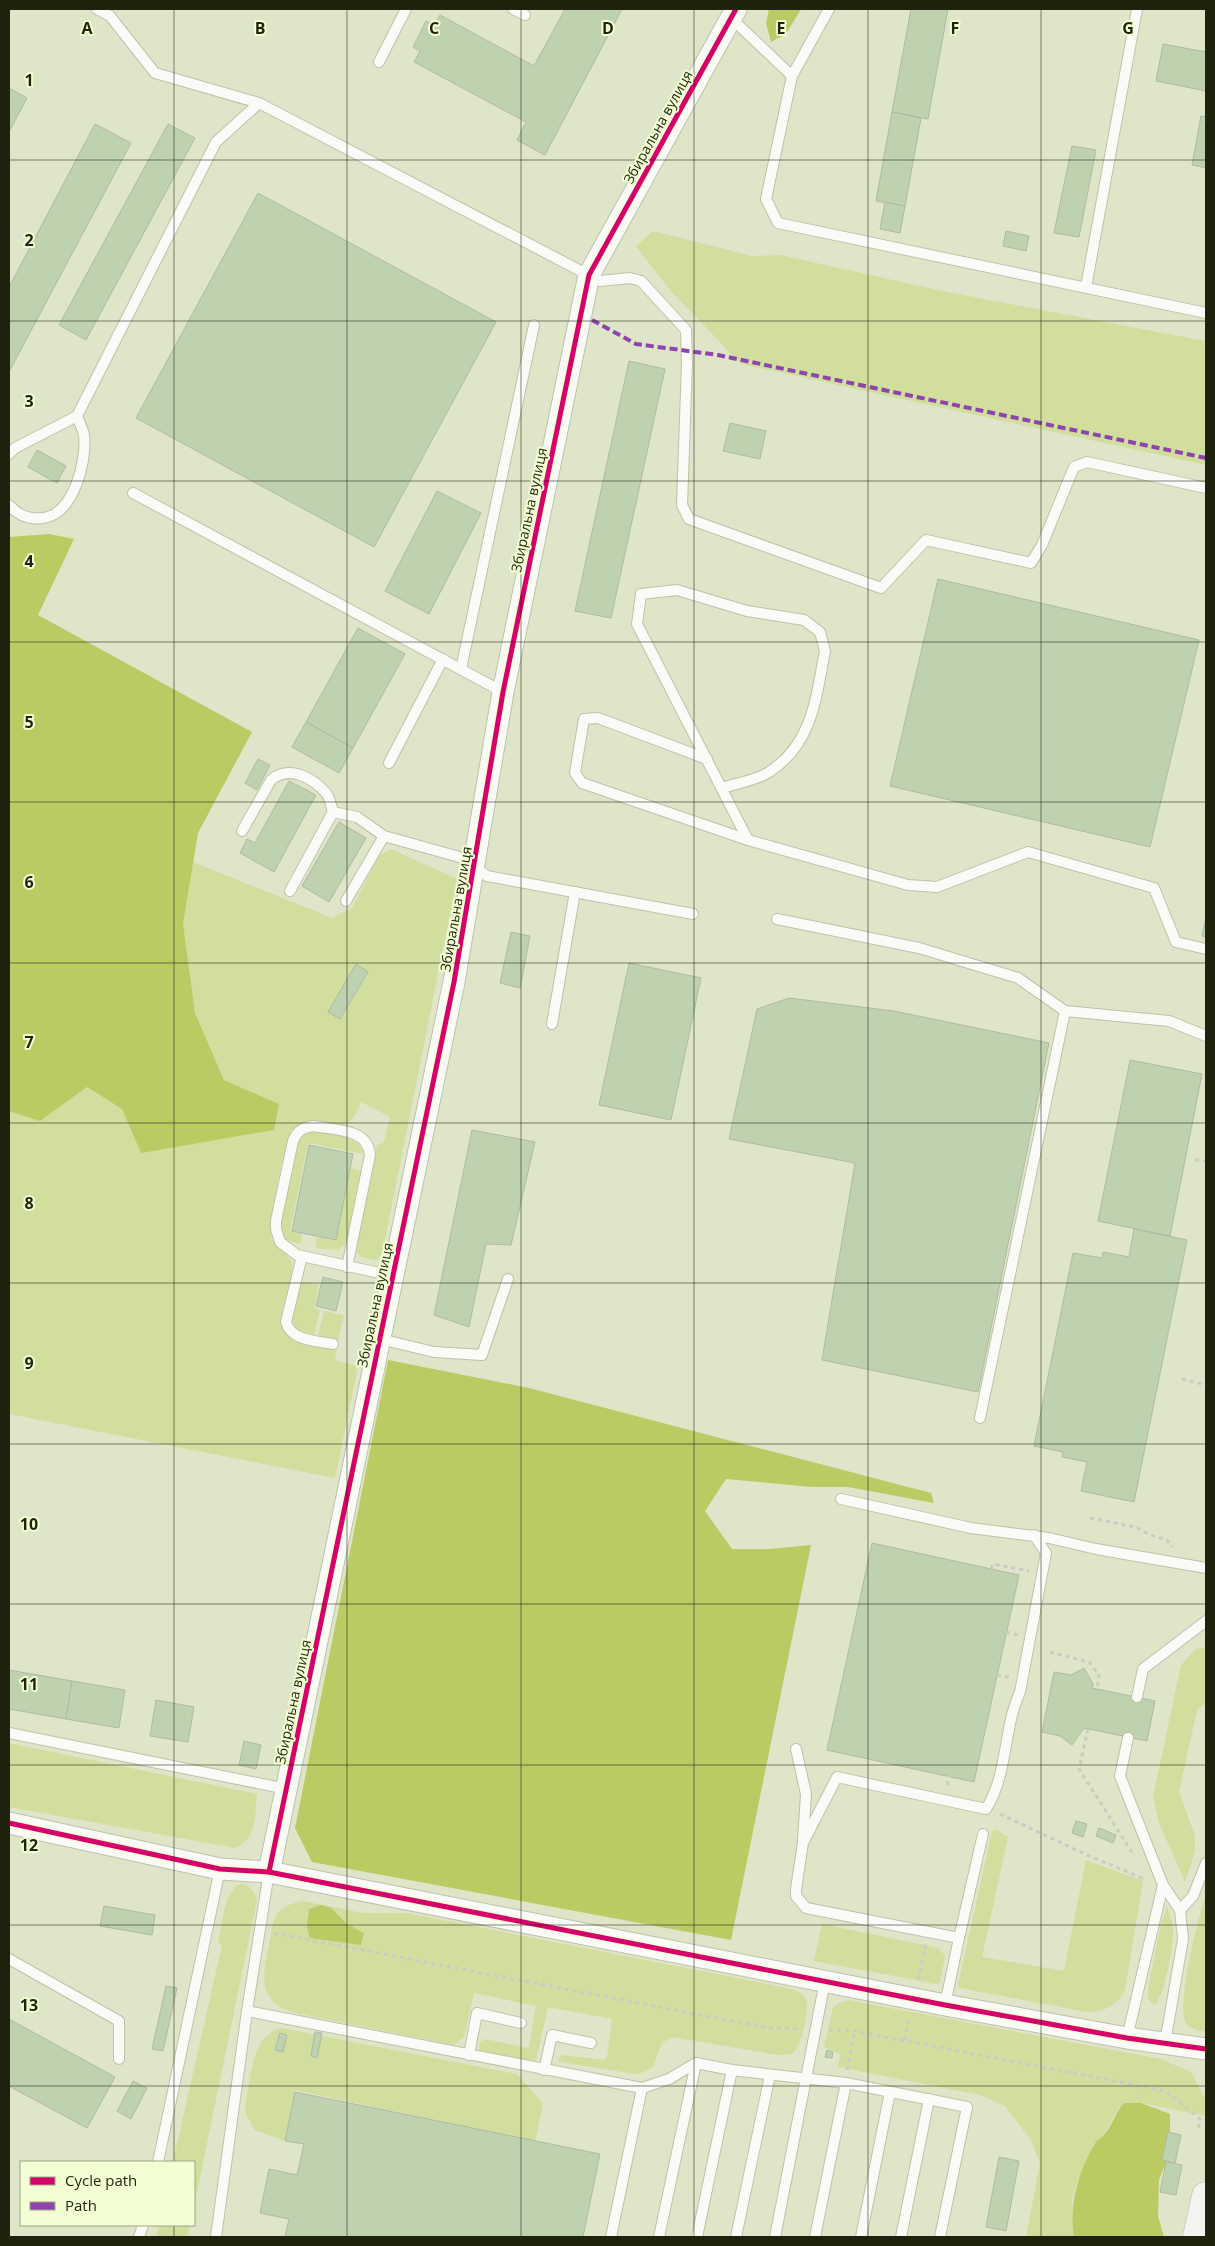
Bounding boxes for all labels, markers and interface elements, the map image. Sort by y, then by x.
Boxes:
text: A [81,17,93,39]
text: B [255,17,265,39]
text: C [429,17,439,39]
text: D [602,17,614,39]
text: E [777,17,786,39]
text: F [951,17,959,39]
text: G [1122,17,1134,39]
street label: Збиральна вулиця [619,67,697,187]
text: 1 [24,69,34,91]
text: 2 [24,229,34,251]
text: 3 [24,390,34,412]
street label: Збиральна вулиця [506,446,551,574]
text: 4 [24,550,34,572]
text: 5 [24,711,34,733]
street label: Збиральна вулиця [435,845,476,973]
text: 6 [24,871,34,893]
text: 7 [24,1031,34,1053]
text: 8 [24,1192,34,1214]
street label: Збиральна вулиця [352,1241,397,1369]
text: 9 [24,1352,34,1374]
text: 10 [20,1513,38,1535]
street label: Збиральна вулиця [270,1638,315,1766]
text: 11 [20,1673,38,1695]
text: 12 [20,1834,38,1856]
text: 13 [20,1994,38,2016]
legend [20,2161,195,2226]
text: Cycle path [65,2170,137,2190]
text: Path [65,2195,97,2215]

